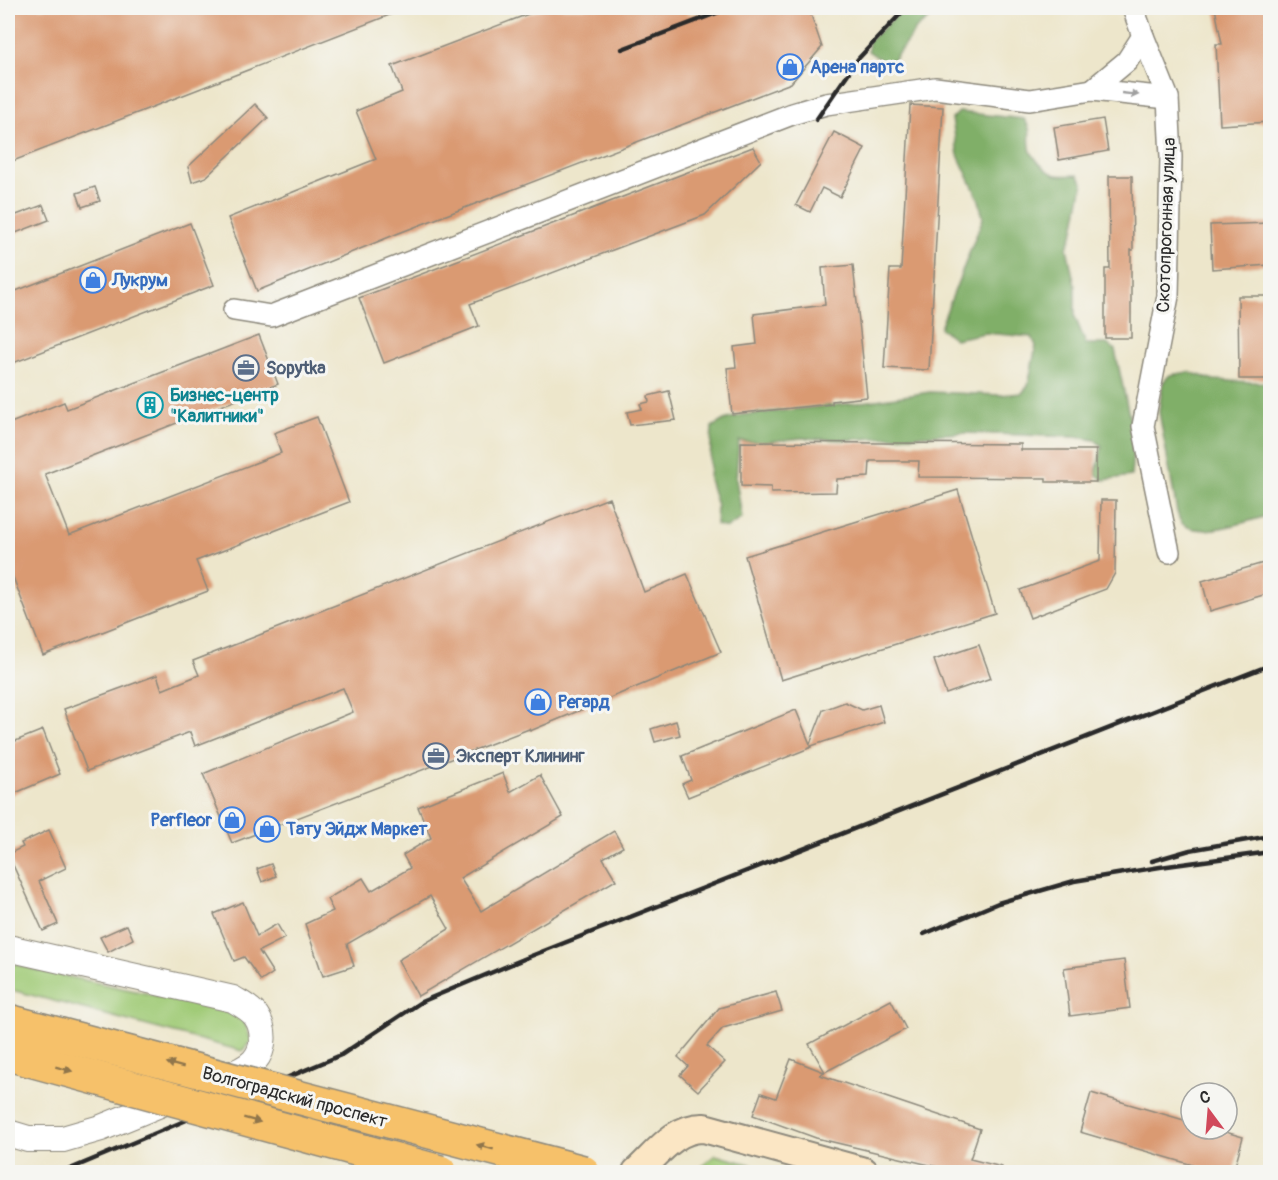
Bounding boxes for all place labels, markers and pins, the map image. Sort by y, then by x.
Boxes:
shop icon: Арена партс [775,52,805,82]
place label: Арена партс [810,56,905,79]
shop icon: Лукрум [78,265,108,295]
place label: Лукрум [111,269,168,292]
office icon: Sopytka [231,353,261,383]
place label: Sopytka [266,357,326,380]
place label: Бизнес-центр "Калитники" [170,384,279,428]
building icon: Бизнес-центр "Калитники" [135,390,165,420]
shop icon: Регард [523,687,553,717]
place label: Регард [558,691,610,714]
office icon: Эксперт Клининг [421,741,451,771]
place label: Эксперт Клининг [456,745,585,768]
shop icon: Perfleor [217,805,247,835]
place label: Perfleor [150,809,213,832]
shop icon: Тату Эйдж Маркет [252,814,282,844]
place label: Тату Эйдж Маркет [285,818,429,841]

